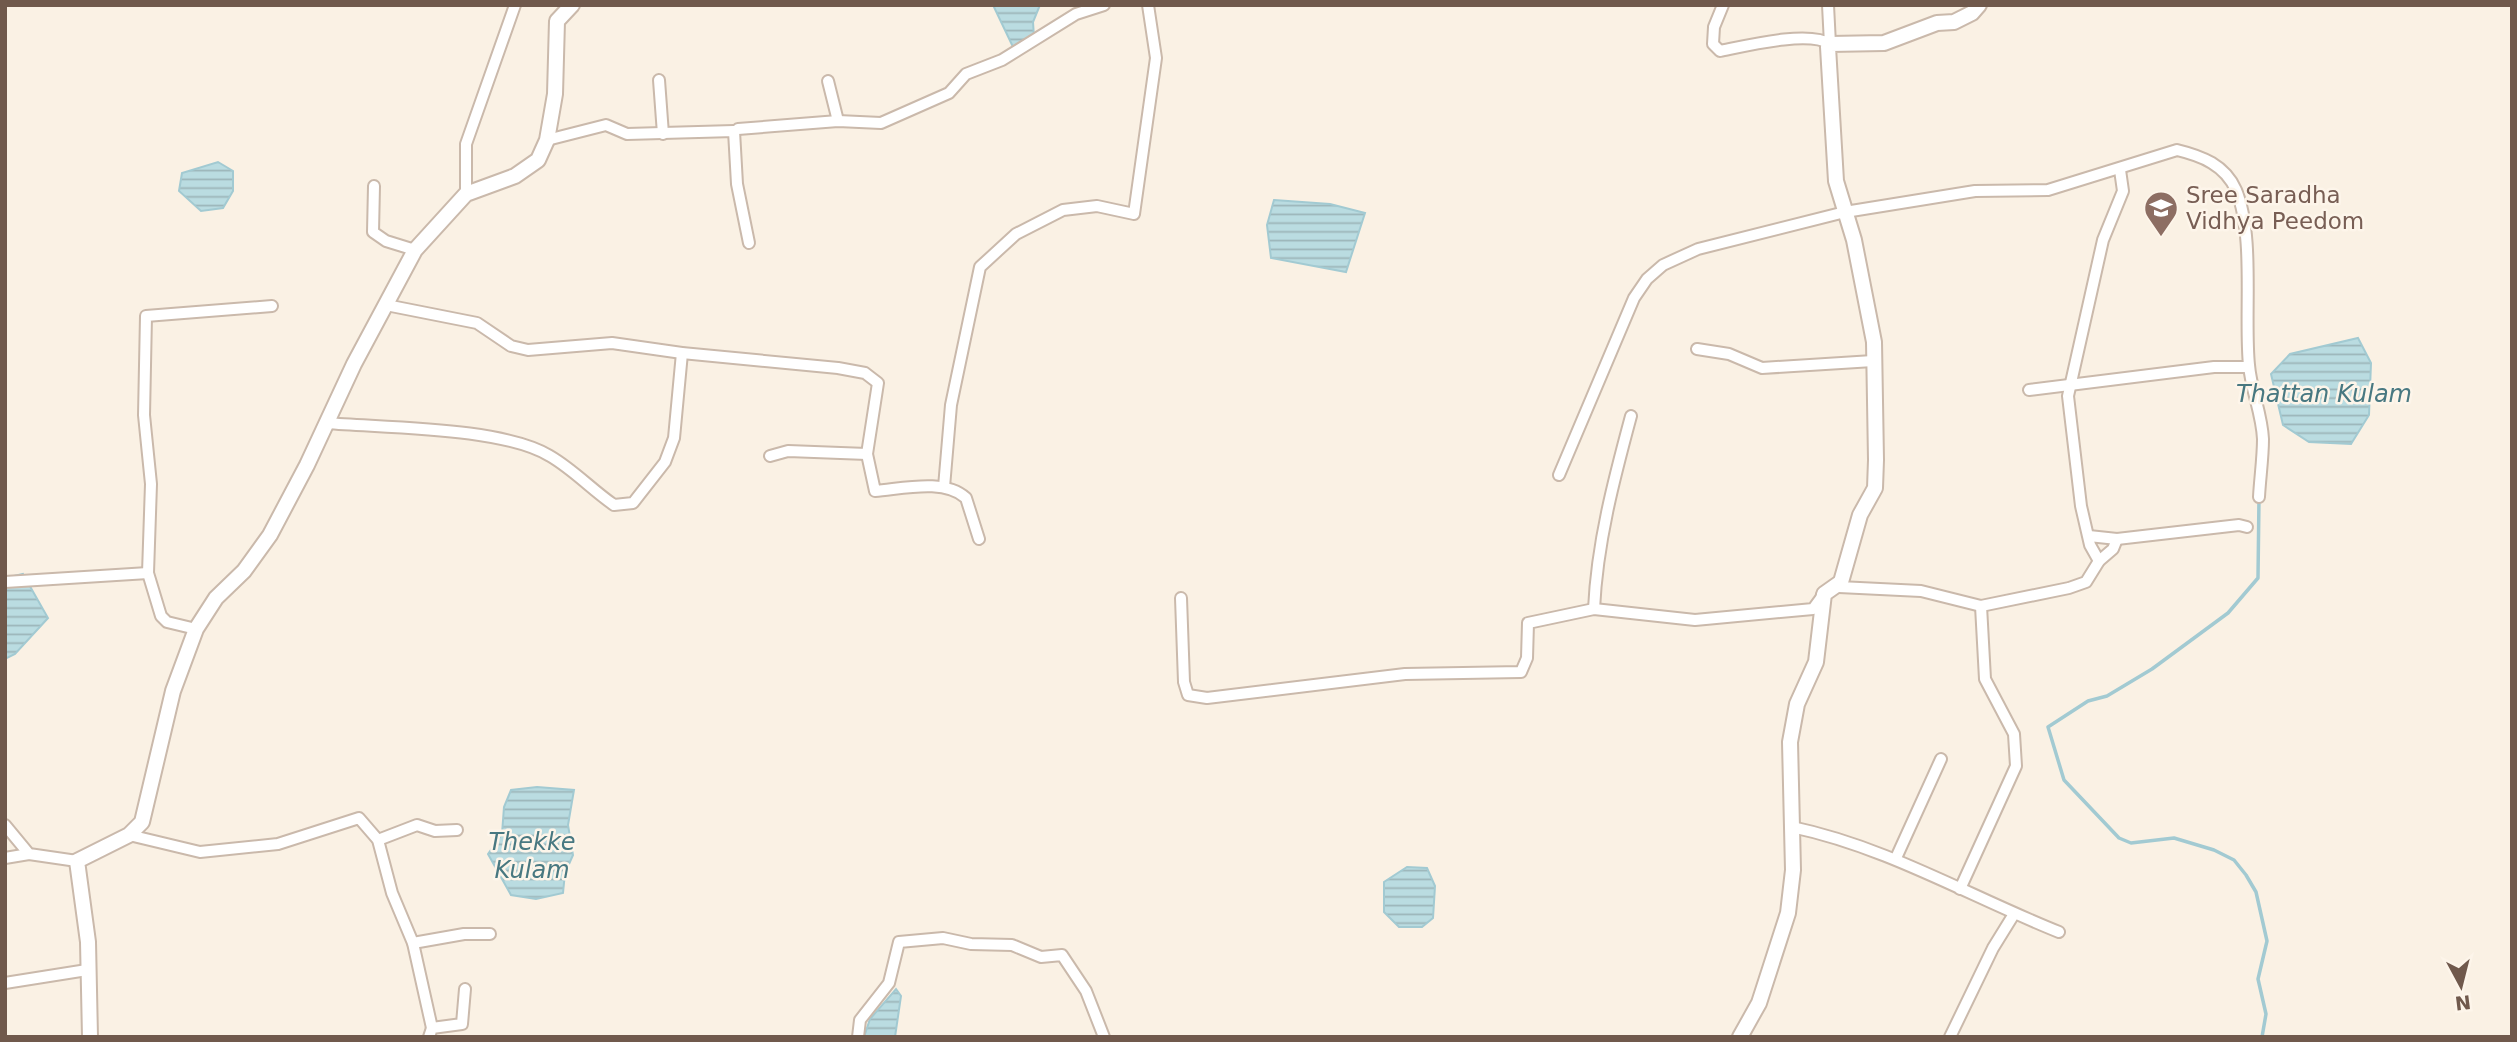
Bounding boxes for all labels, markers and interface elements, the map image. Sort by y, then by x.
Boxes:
place label: Sree Saradha Vidhya Peedom [2186,182,2364,234]
school or university icon: Sree Saradha Vidhya Peedom [2142,189,2180,238]
water label: Thattan Kulam [2236,380,2412,408]
water label: Thekke Kulam [488,828,576,884]
north arrow [2426,951,2496,1021]
text: N [2454,991,2472,1015]

